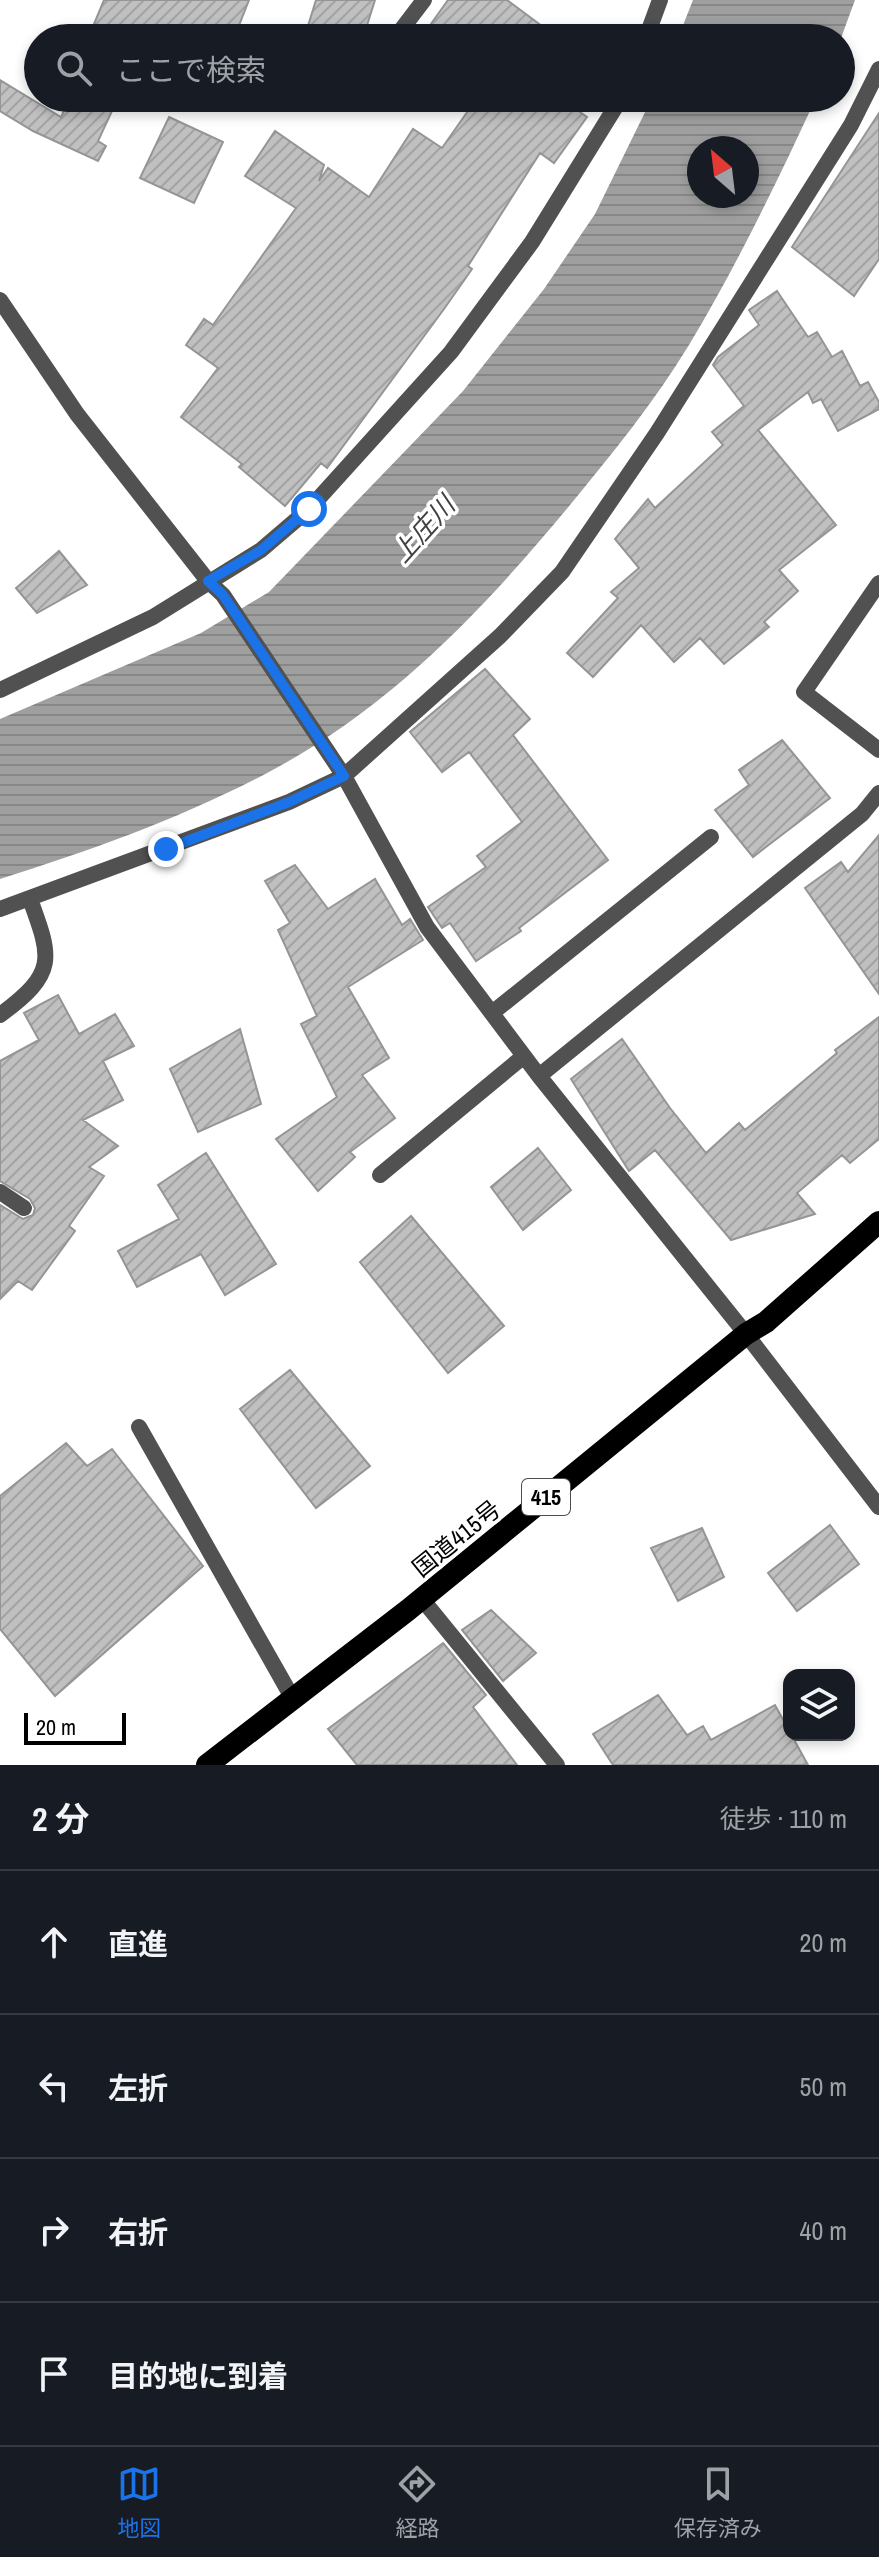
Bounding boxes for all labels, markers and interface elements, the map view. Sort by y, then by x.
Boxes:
search box [24,24,855,112]
icon: search [52,46,96,90]
text: ここで検索 [116,50,266,90]
north arrow [687,136,759,208]
water label: 上庄川 [384,486,464,570]
route start [291,491,327,527]
route end [148,831,184,867]
road number: 415 [522,1479,570,1515]
street label: 国道415号 [405,1493,507,1583]
map controls [783,1669,855,1741]
button: layers [783,1669,855,1741]
scale bar [24,1709,126,1745]
text: 20 m [36,1712,76,1742]
text: 2 分 [32,1796,89,1842]
text: 徒歩 · 110 m [720,1801,847,1836]
icon: ahead [32,1920,76,1964]
text: 直進 [108,1924,168,1964]
text: 20 m [800,1925,847,1960]
icon: left [32,2064,76,2108]
text: 左折 [108,2068,168,2108]
text: 50 m [800,2069,847,2104]
icon: right [32,2208,76,2252]
text: 右折 [108,2212,168,2252]
text: 40 m [800,2213,847,2248]
icon: arrive [32,2352,76,2396]
text: 目的地に到着 [108,2356,288,2396]
tab: 地図 [117,2462,161,2543]
tab: 経路 [395,2462,440,2543]
tab: 保存済み [674,2462,762,2543]

